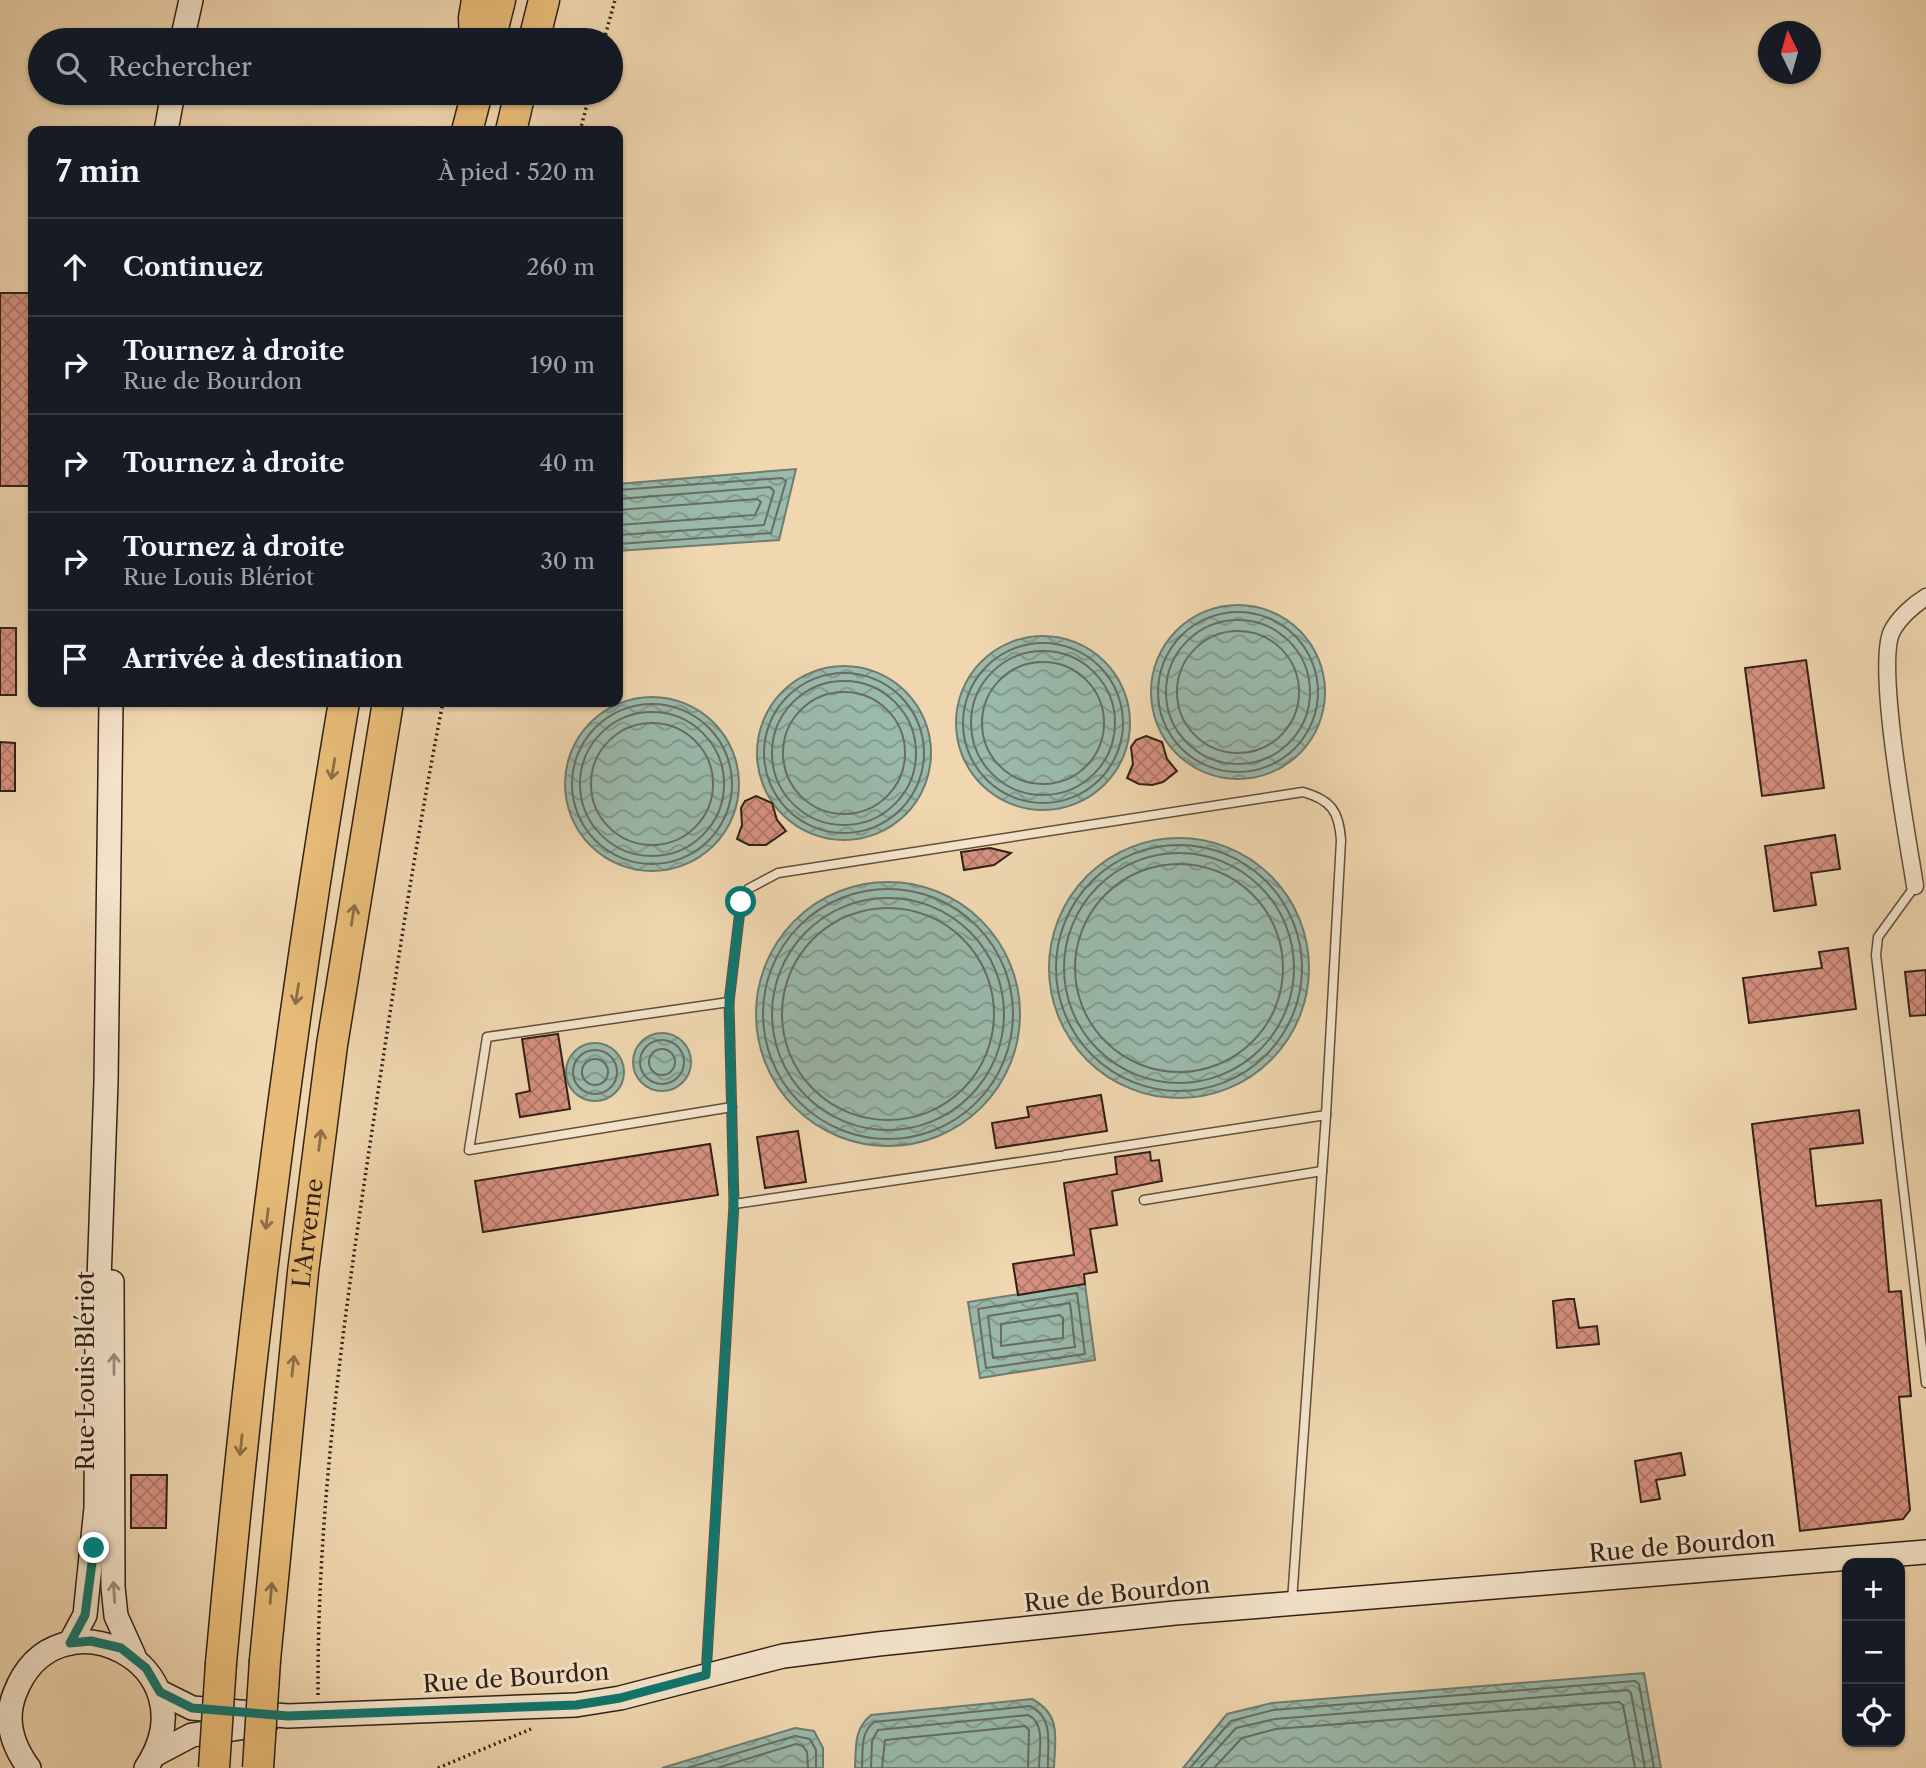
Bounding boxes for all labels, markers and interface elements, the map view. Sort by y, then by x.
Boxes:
north arrow [1758,21,1821,84]
search box [28,28,623,105]
icon: search [52,48,90,86]
text: Rechercher [108,51,252,83]
text: 7 min [56,153,140,190]
text: À pied · 520 m [438,158,595,186]
icon: ahead [56,248,94,286]
text: Continuez [123,251,263,283]
text: 260 m [526,253,595,281]
text: Tournez à droite [123,335,345,367]
icon: right [56,346,94,384]
text: 190 m [530,351,595,379]
text: Rue de Bourdon [123,367,302,395]
icon: right [56,444,94,482]
text: Tournez à droite [123,447,345,479]
text: 40 m [540,449,595,477]
text: Tournez à droite [123,531,345,563]
icon: right [56,542,94,580]
text: 30 m [540,547,595,575]
text: Rue Louis Blériot [123,563,314,591]
icon: arrive [56,640,94,678]
text: Arrivée à destination [123,643,403,675]
one-way arrow [326,757,339,780]
route start [725,886,756,917]
one-way arrow [347,904,360,927]
one-way arrow [290,982,303,1005]
one-way arrow [313,1129,326,1152]
street label: L'Arverne [287,1177,329,1289]
one-way arrow [260,1207,273,1230]
street label: Rue Louis Blériot [71,1271,100,1471]
one-way arrow [107,1353,121,1376]
one-way arrow [287,1355,300,1378]
one-way arrow [234,1433,247,1456]
street label: Rue de Bourdon [1588,1523,1776,1568]
route end [78,1532,109,1563]
map controls [1842,1558,1905,1747]
button: + [1842,1558,1905,1621]
street label: Rue de Bourdon [1022,1569,1211,1618]
one-way arrow [107,1581,120,1604]
one-way arrow [265,1582,278,1604]
button: − [1842,1621,1905,1684]
street label: Rue de Bourdon [422,1657,610,1698]
button: locate [1842,1684,1905,1747]

